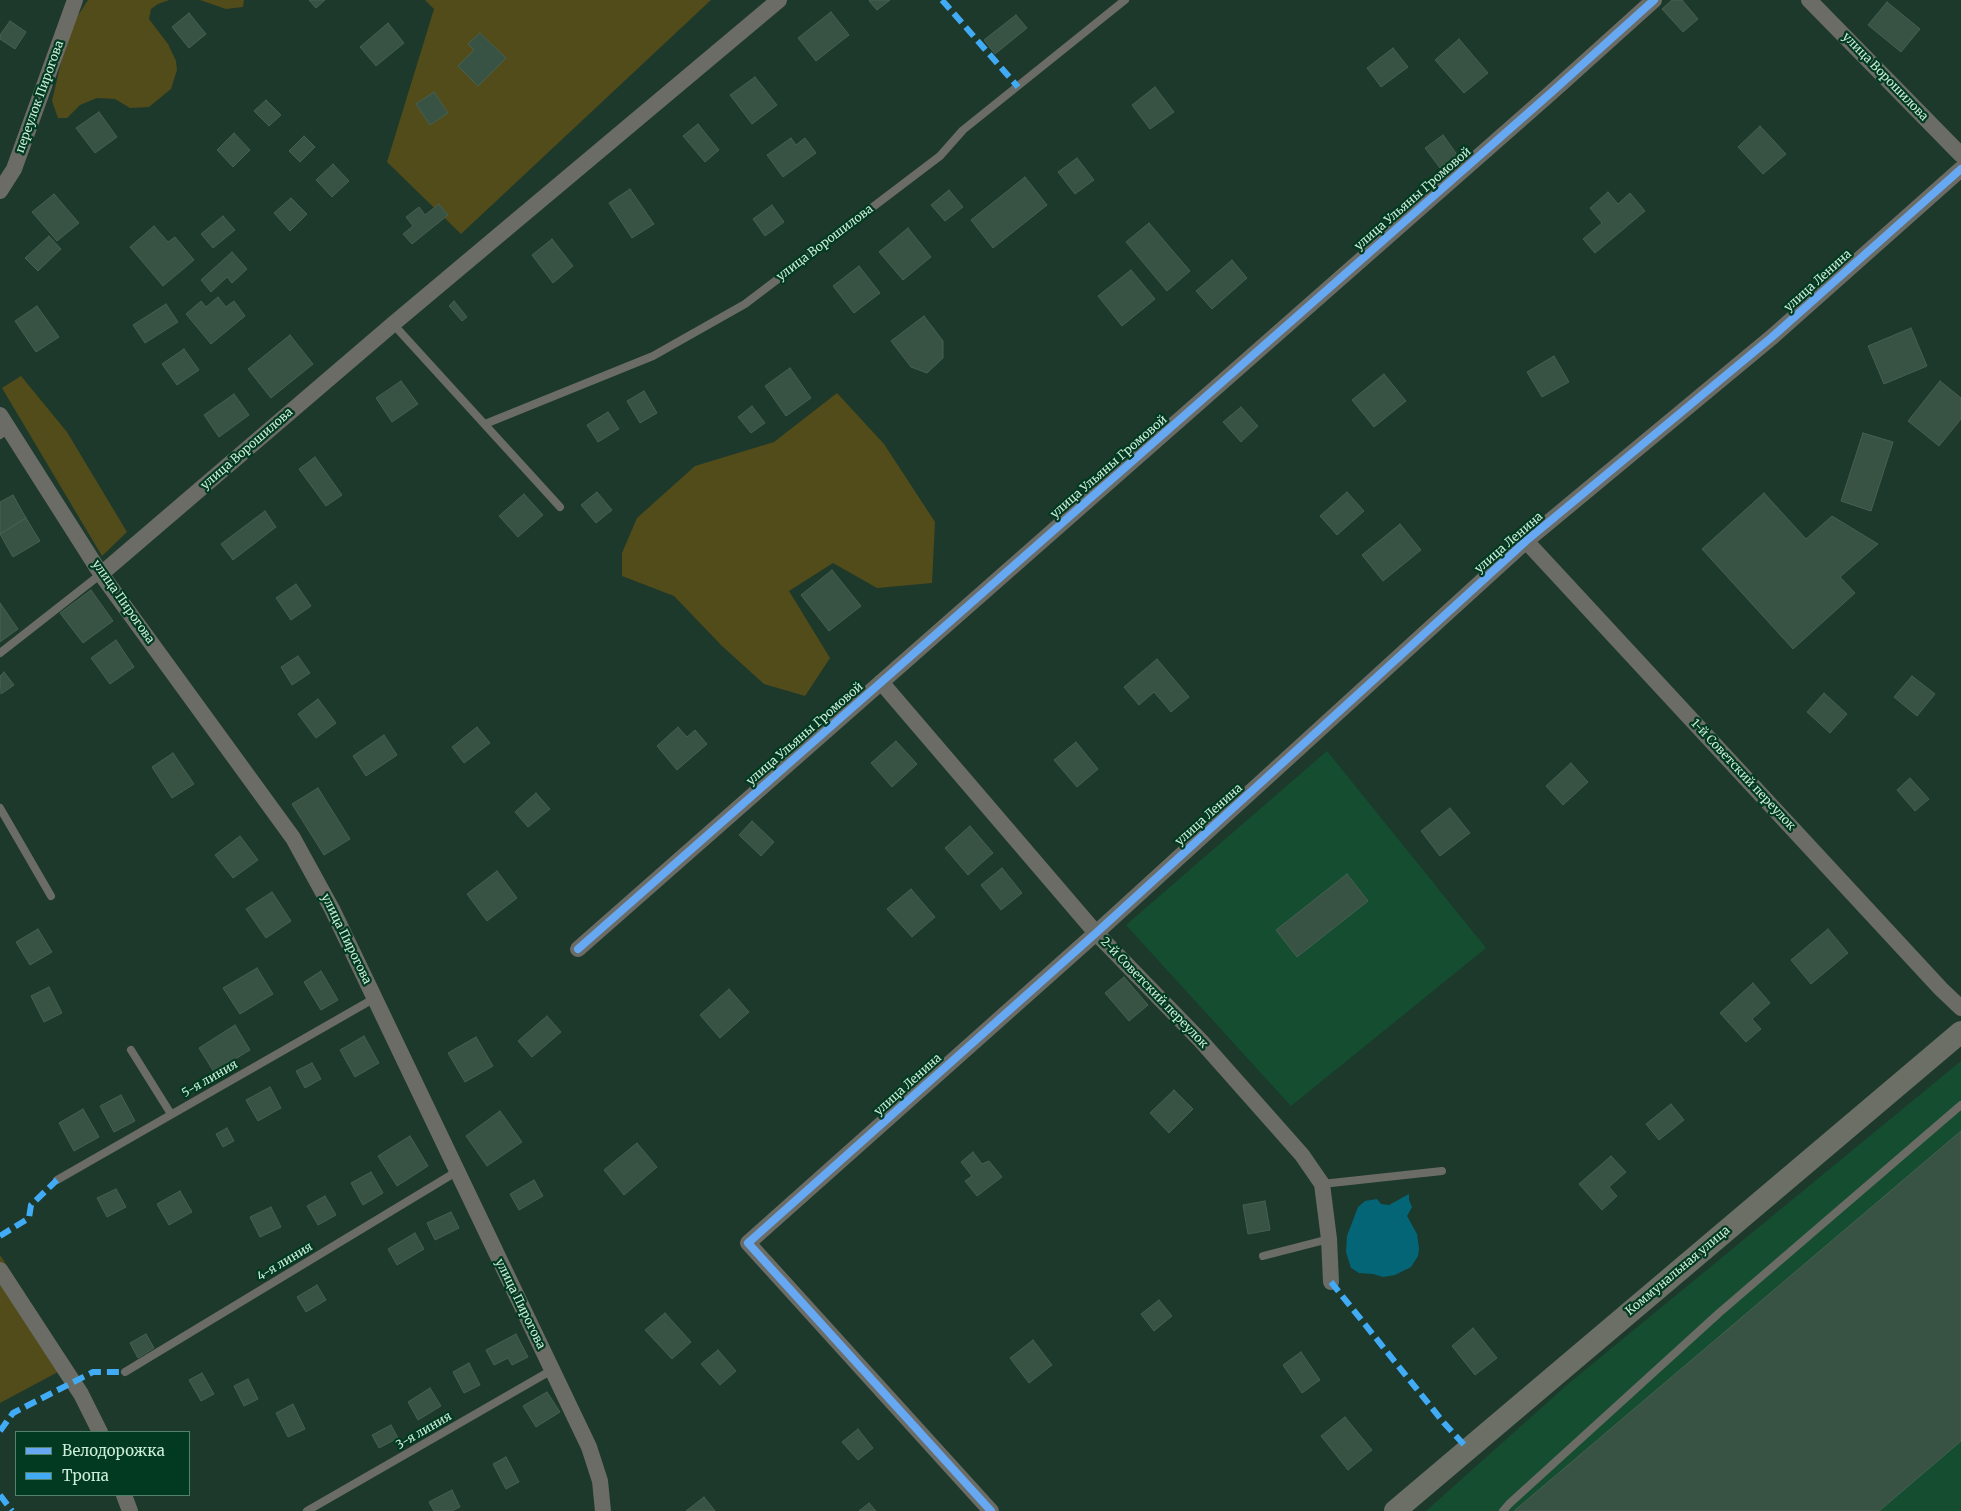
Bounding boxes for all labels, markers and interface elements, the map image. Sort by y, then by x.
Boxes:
street label: улица Ворошилова [1839,30,1931,124]
street label: переулок Пирогова [13,39,67,155]
street label: улица Ульяны Громовой [1352,144,1474,254]
street label: улица Ворошилова [774,202,876,284]
street label: улица Ленина [1781,247,1855,315]
street label: улица Ворошилова [198,405,296,493]
street label: улица Ульяны Громовой [1048,412,1170,522]
street label: улица Ленина [1472,510,1546,576]
street label: улица Пирогова [89,557,157,647]
street label: улица Ульяны Громовой [744,679,866,789]
street label: 1-й Советский переулок [1688,717,1798,833]
street label: улица Ленина [1172,781,1246,849]
street label: улица Пирогова [318,892,374,986]
street label: 2-й Советский переулок [1097,935,1211,1051]
street label: улица Ленина [871,1051,945,1119]
street label: 5-я линия [180,1057,240,1101]
street label: Коммунальная улица [1623,1223,1733,1319]
street label: 4-я линия [255,1240,315,1284]
street label: улица Пирогова [492,1257,548,1351]
street label: 3-я линия [394,1409,454,1453]
legend [15,1431,190,1496]
text: Велодорожка [62,1441,165,1460]
text: Тропа [62,1466,109,1485]

